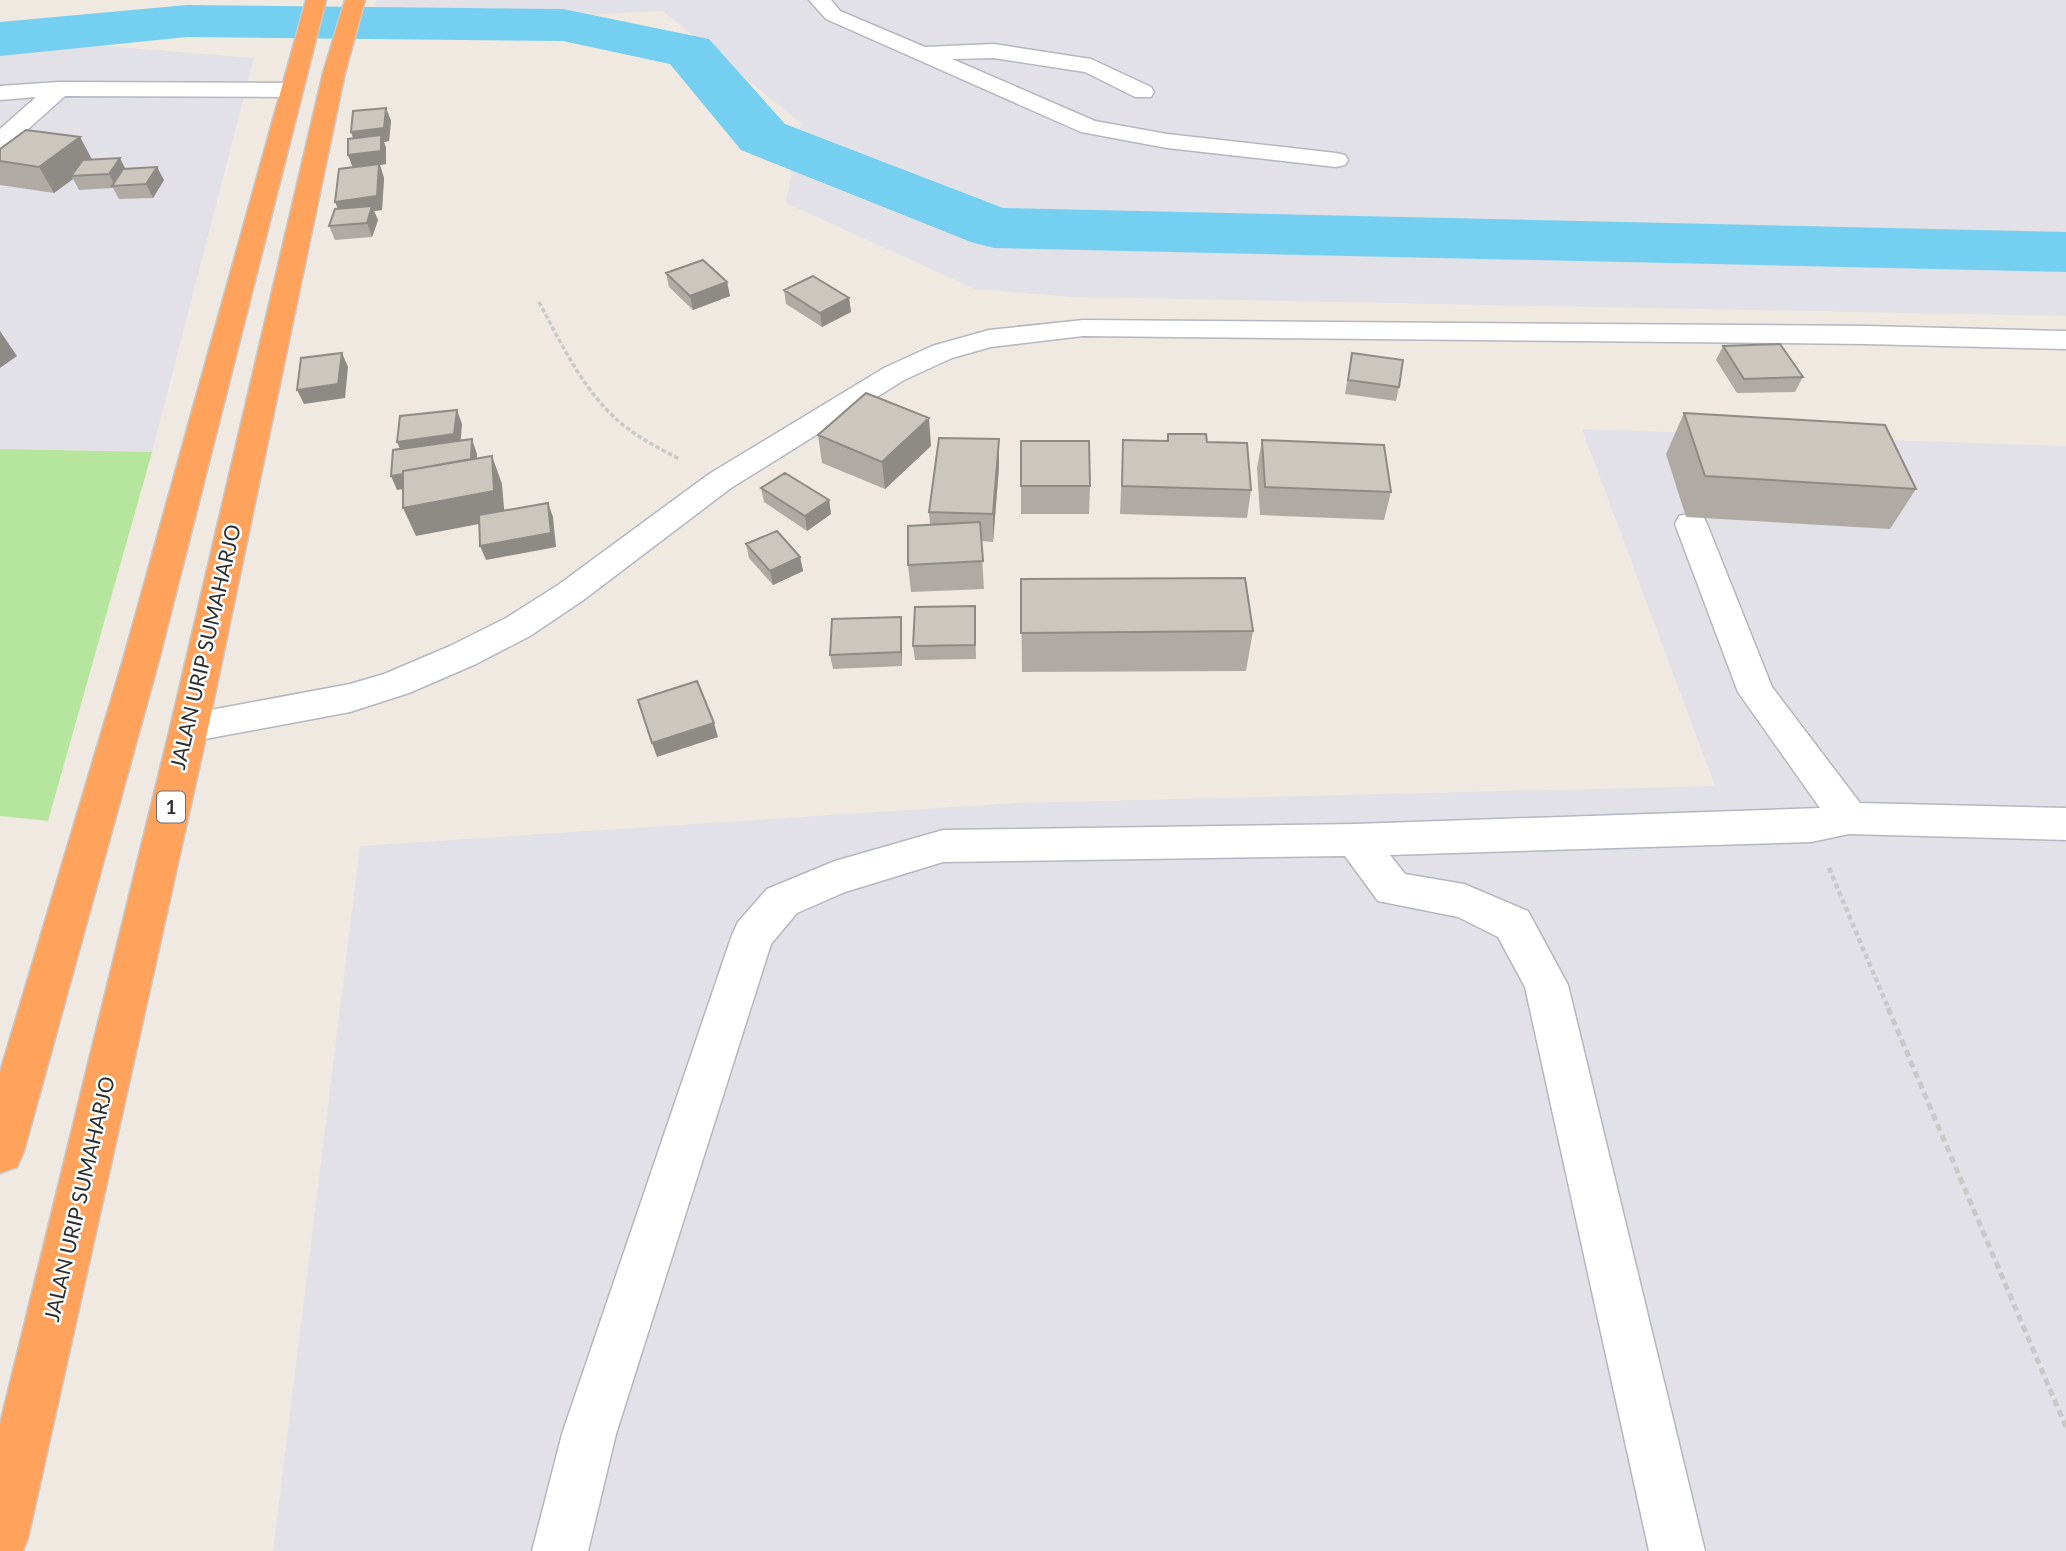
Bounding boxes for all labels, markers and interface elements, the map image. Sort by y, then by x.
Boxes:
street label: JALAN URIP SUMAHARJO [164,522,245,772]
road number: 1 [157,792,185,822]
street label: JALAN URIP SUMAHARJO [38,1074,119,1324]

